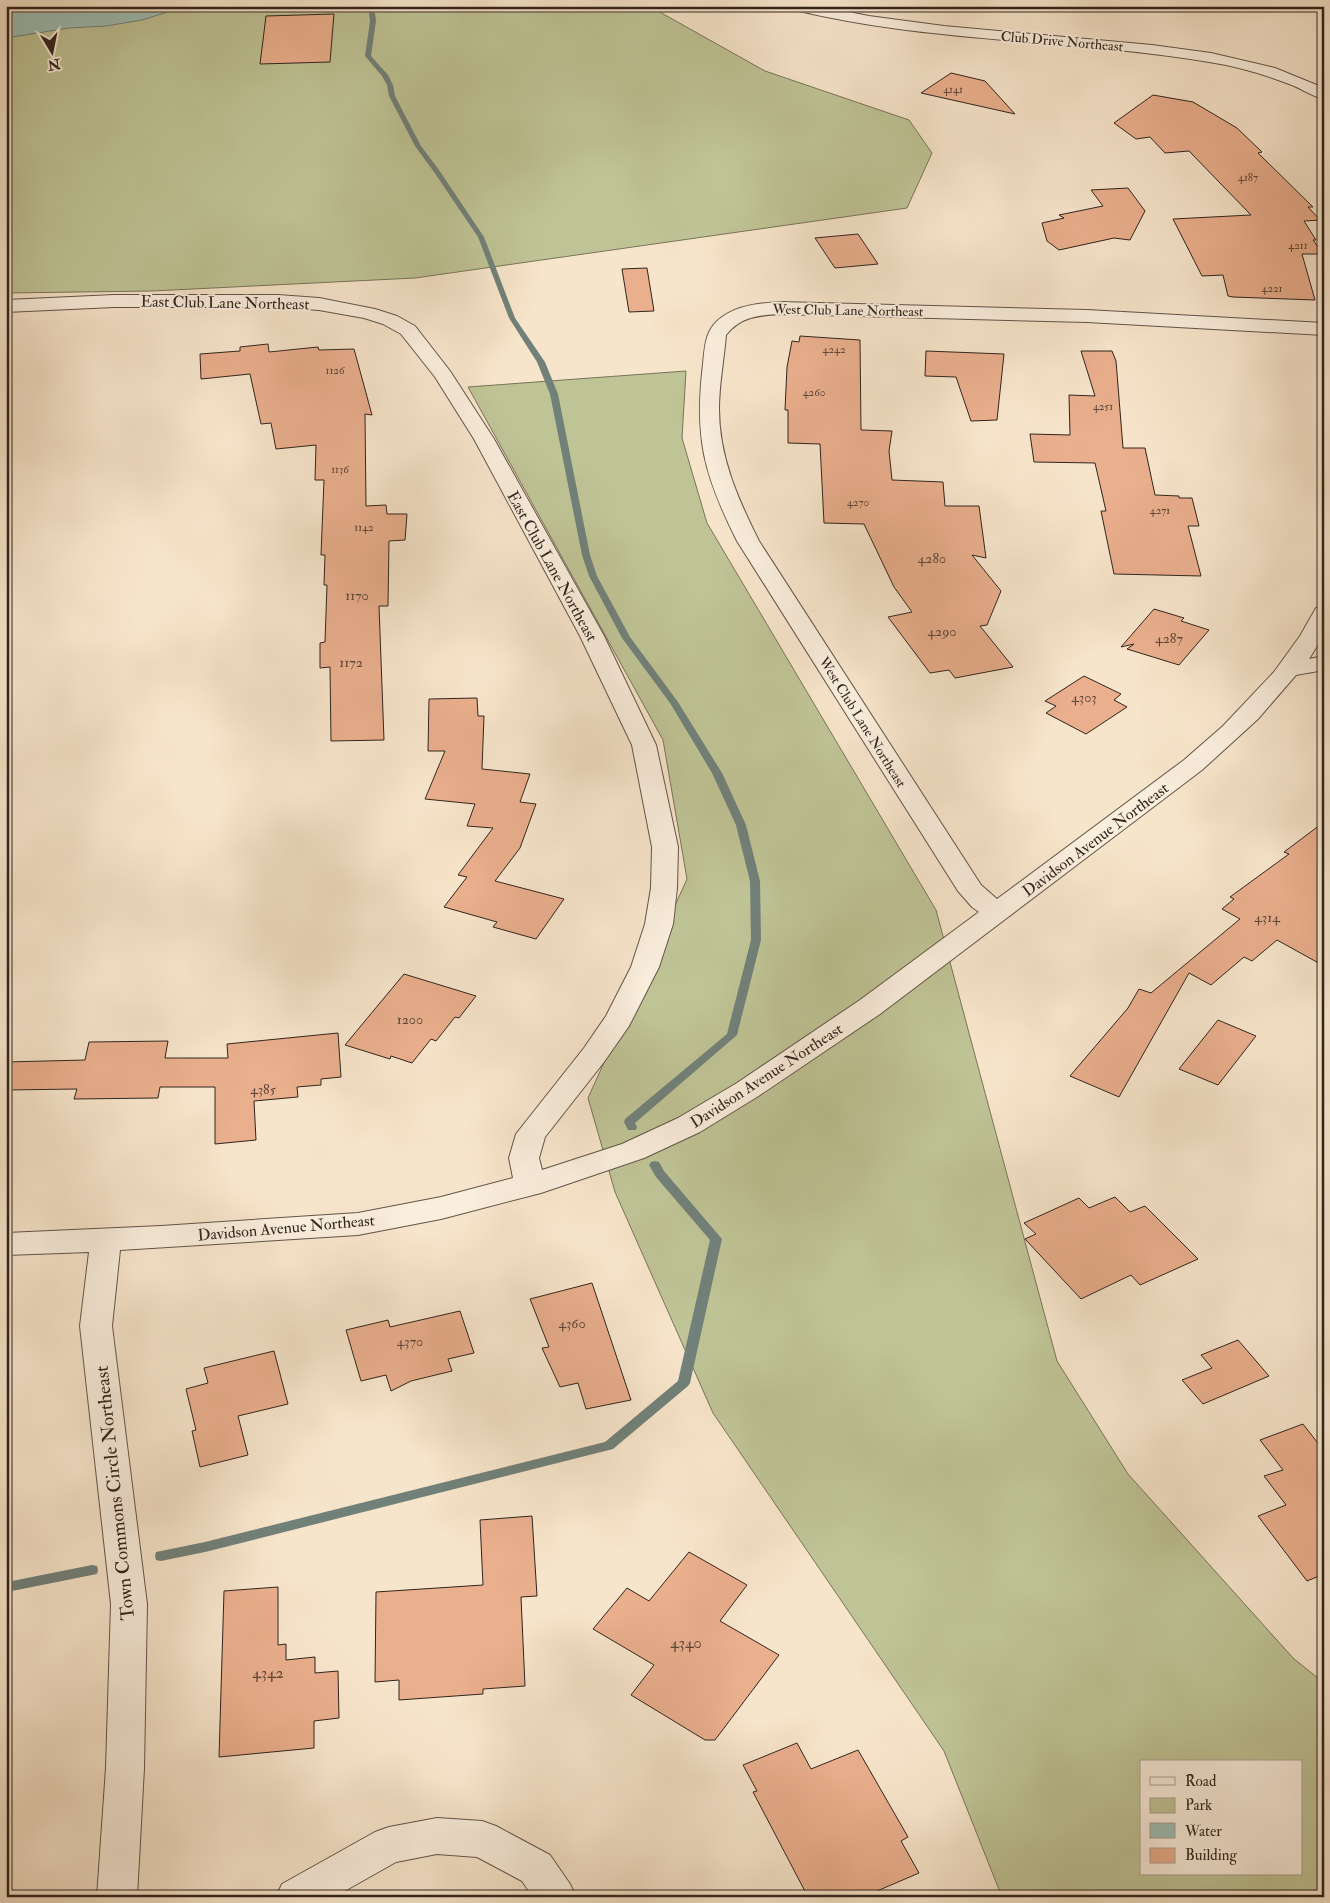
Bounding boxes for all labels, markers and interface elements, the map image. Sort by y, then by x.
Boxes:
north arrow [28,28,78,78]
street label: Club Drive Northeast [1000,28,1124,55]
text: N [46,55,63,74]
house number: 4141 [943,83,963,96]
house number: 4187 [1238,171,1258,184]
house number: 4211 [1288,239,1308,252]
house number: 4221 [1261,282,1283,295]
street label: East Club Lane Northeast [140,292,310,314]
street label: West Club Lane Northeast [771,301,924,320]
house number: 4242 [822,343,846,356]
house number: 1126 [326,364,346,377]
house number: 4260 [803,386,826,399]
house number: 4251 [1093,400,1113,413]
house number: 1136 [331,463,350,476]
street label: East Club Lane Northeast [502,488,602,645]
house number: 4270 [847,496,869,509]
house number: 4271 [1150,504,1170,517]
house number: 1142 [354,521,374,534]
house number: 4280 [918,550,946,567]
house number: 1170 [345,587,369,604]
house number: 4290 [928,623,957,640]
house number: 4287 [1155,630,1183,647]
street label: West Club Lane Northeast [815,653,910,791]
house number: 1172 [339,654,363,671]
house number: 4303 [1071,689,1097,706]
street label: Davidson Avenue Northeast [1019,778,1173,901]
house number: 4314 [1254,909,1281,926]
house number: 1200 [397,1011,423,1028]
street label: Davidson Avenue Northeast [686,1019,847,1133]
house number: 4385 [250,1081,277,1098]
street label: Davidson Avenue Northeast [197,1210,376,1246]
house number: 4360 [558,1315,586,1332]
house number: 4370 [397,1333,423,1350]
street label: Town Commons Circle Northeast [90,1364,140,1621]
house number: 4340 [670,1633,702,1653]
house number: 4342 [252,1663,284,1683]
legend [1140,1760,1302,1876]
text: Road [1185,1772,1217,1791]
text: Park [1185,1796,1212,1815]
text: Water [1184,1822,1222,1841]
text: Building [1185,1846,1237,1865]

